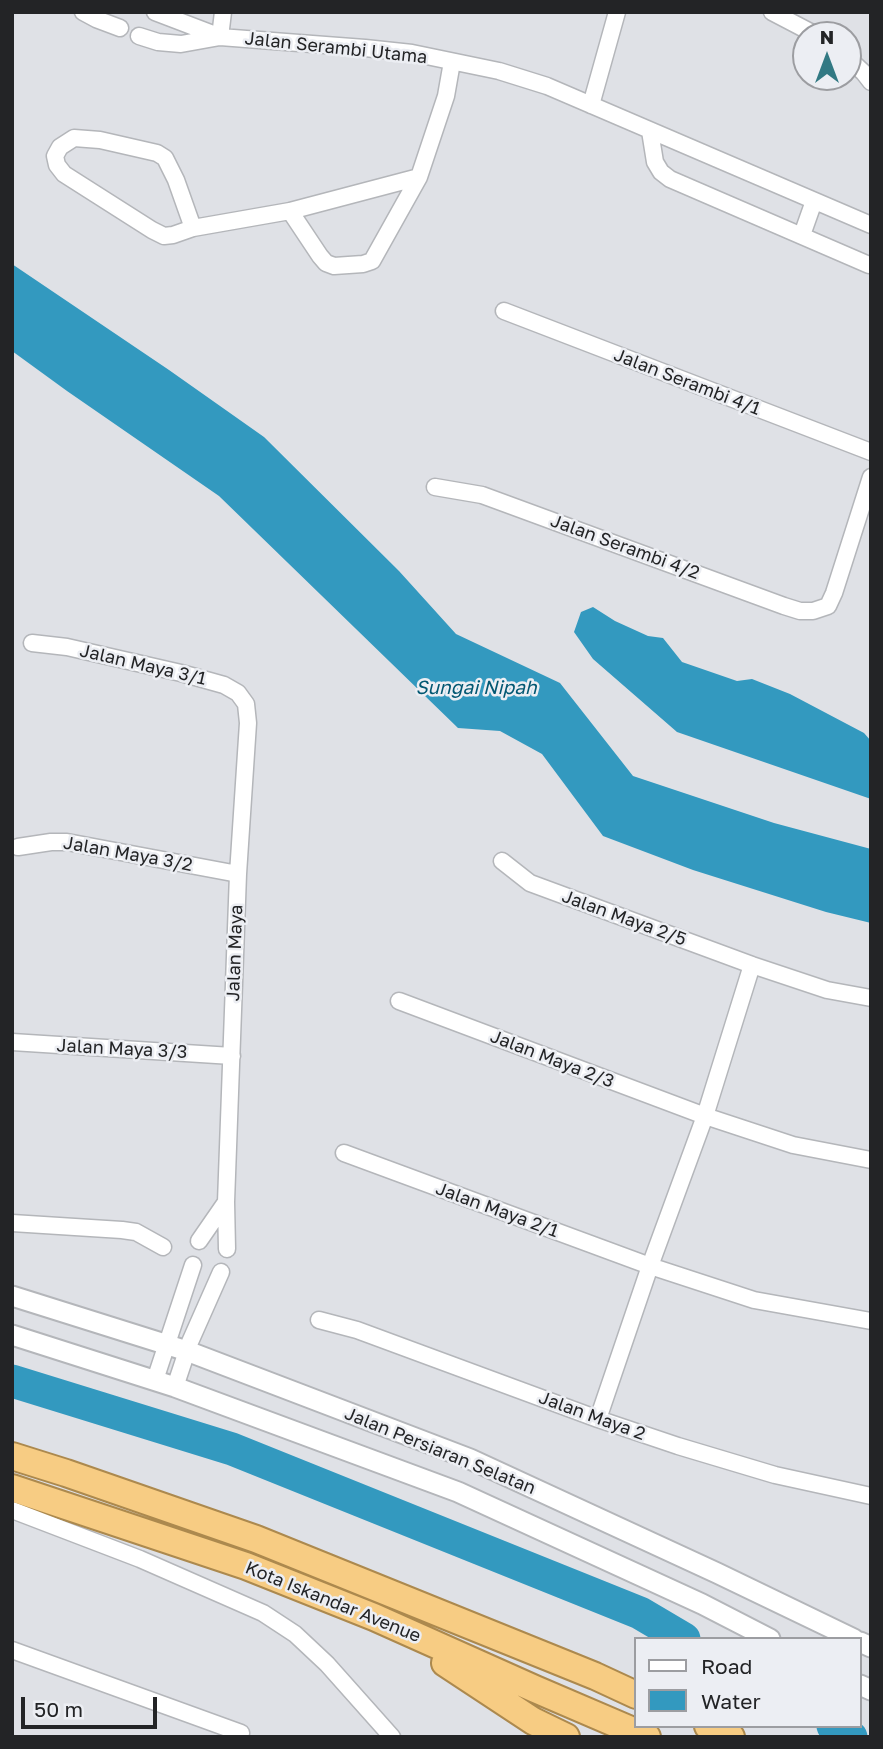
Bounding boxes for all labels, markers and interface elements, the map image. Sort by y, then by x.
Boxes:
north arrow [792,21,862,91]
text: N [820,25,834,48]
street label: Jalan Serambi Utama [244,28,428,68]
street label: Jalan Serambi 4/1 [611,344,763,420]
street label: Jalan Serambi 4/2 [548,510,702,584]
street label: Jalan Maya 3/1 [78,640,208,690]
water label: Sungai Nipah [415,677,537,699]
street label: Jalan Maya 3/2 [62,832,194,876]
street label: Jalan Maya 2/5 [559,886,689,950]
street label: Jalan Maya [223,904,247,1002]
street label: Jalan Maya 2/3 [487,1025,617,1093]
street label: Jalan Maya 3/3 [56,1035,188,1063]
street label: Jalan Maya 2/1 [433,1178,561,1242]
street label: Jalan Maya 2 [536,1387,648,1445]
street label: Jalan Persiaran Selatan [341,1403,539,1499]
street label: Kota Iskandar Avenue [242,1557,424,1647]
legend [634,1637,862,1728]
text: Road [701,1653,752,1679]
scale bar [24,1682,161,1726]
text: Water [701,1688,761,1714]
text: 50 m [34,1696,83,1722]

